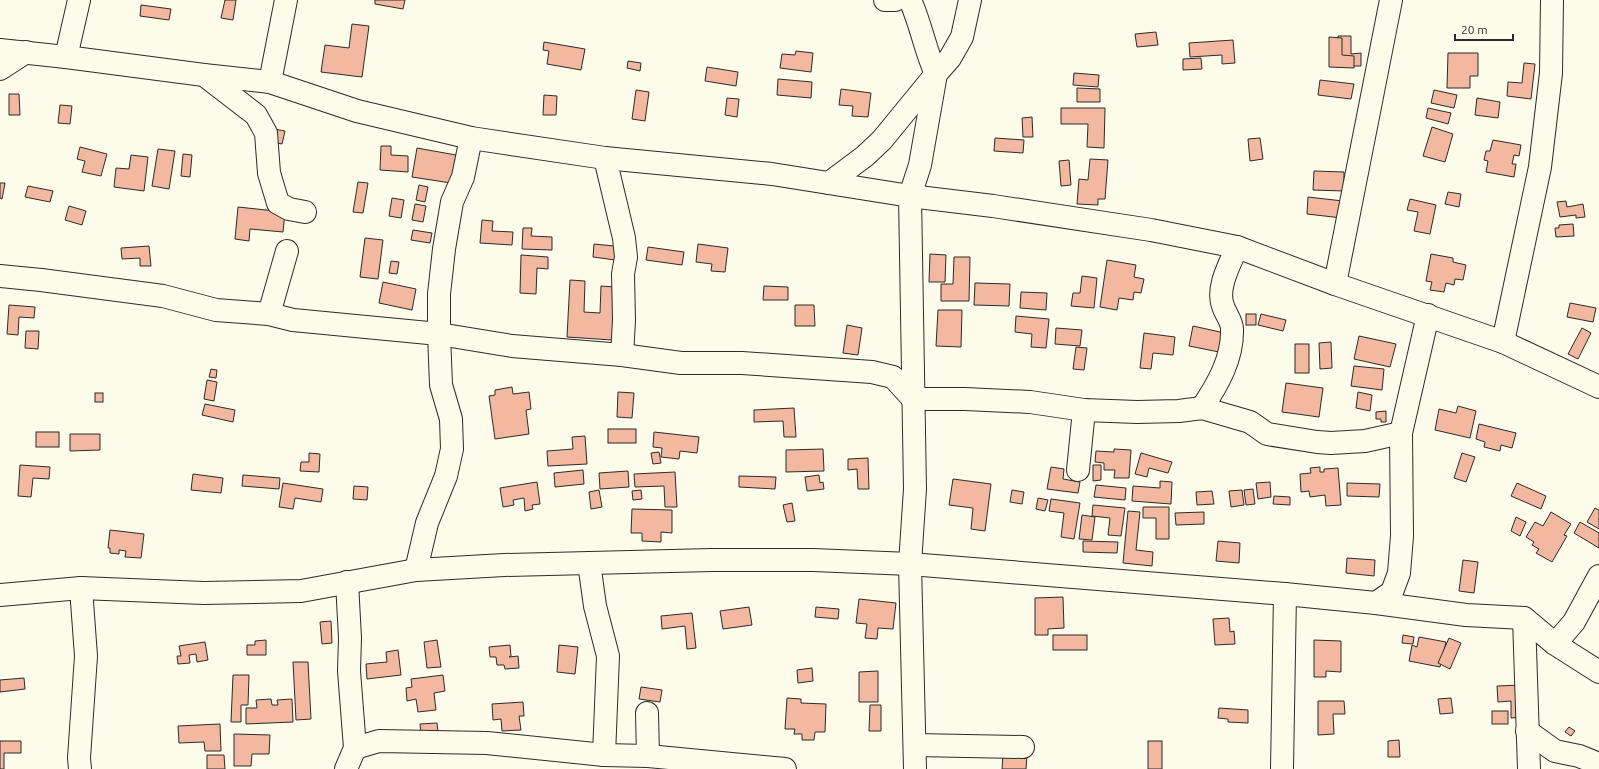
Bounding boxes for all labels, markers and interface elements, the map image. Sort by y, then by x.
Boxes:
scale bar [1455,16,1513,42]
text: 20 m [1461,23,1488,36]

